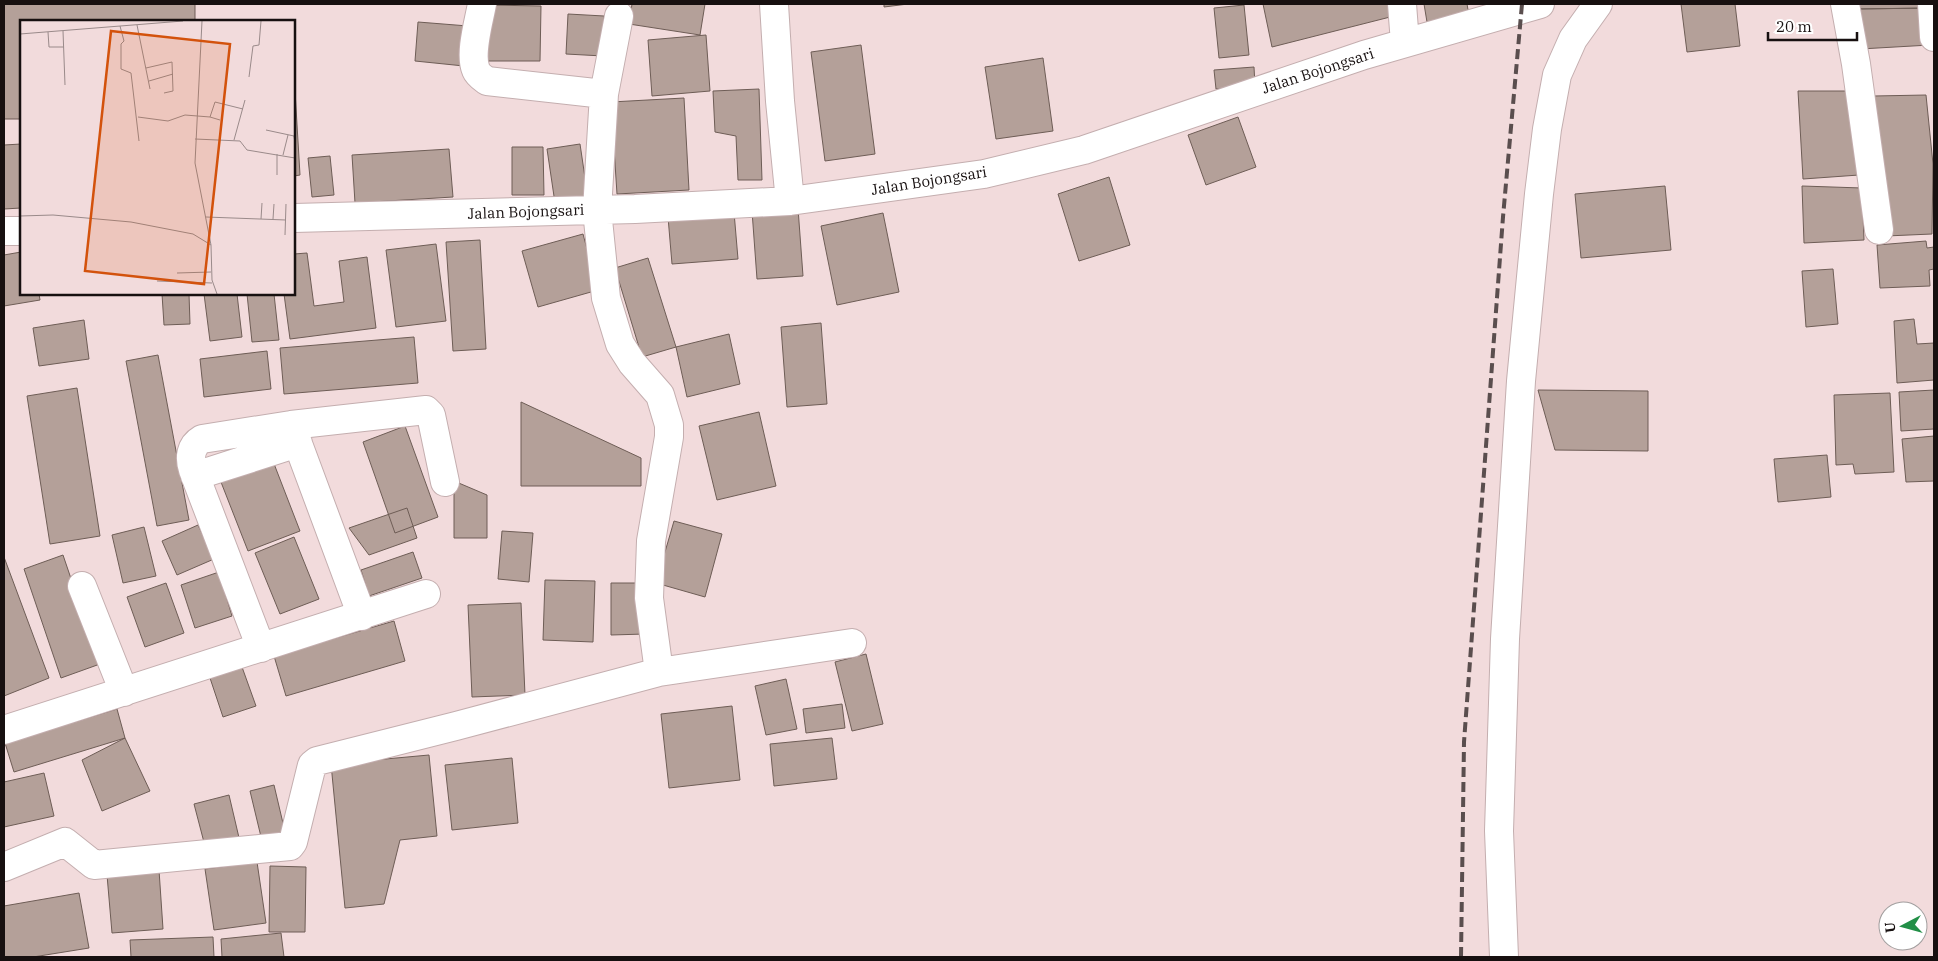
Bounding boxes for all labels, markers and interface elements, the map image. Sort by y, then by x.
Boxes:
scale bar [1768,10,1857,42]
text: 20 m [1776,17,1812,36]
inset map [20,20,295,295]
street label: Jalan Bojongsari [1259,43,1377,98]
street label: Jalan Bojongsari [870,162,988,199]
street label: Jalan Bojongsari [467,200,585,223]
north arrow [1878,901,1928,951]
text: U [1881,921,1900,934]

